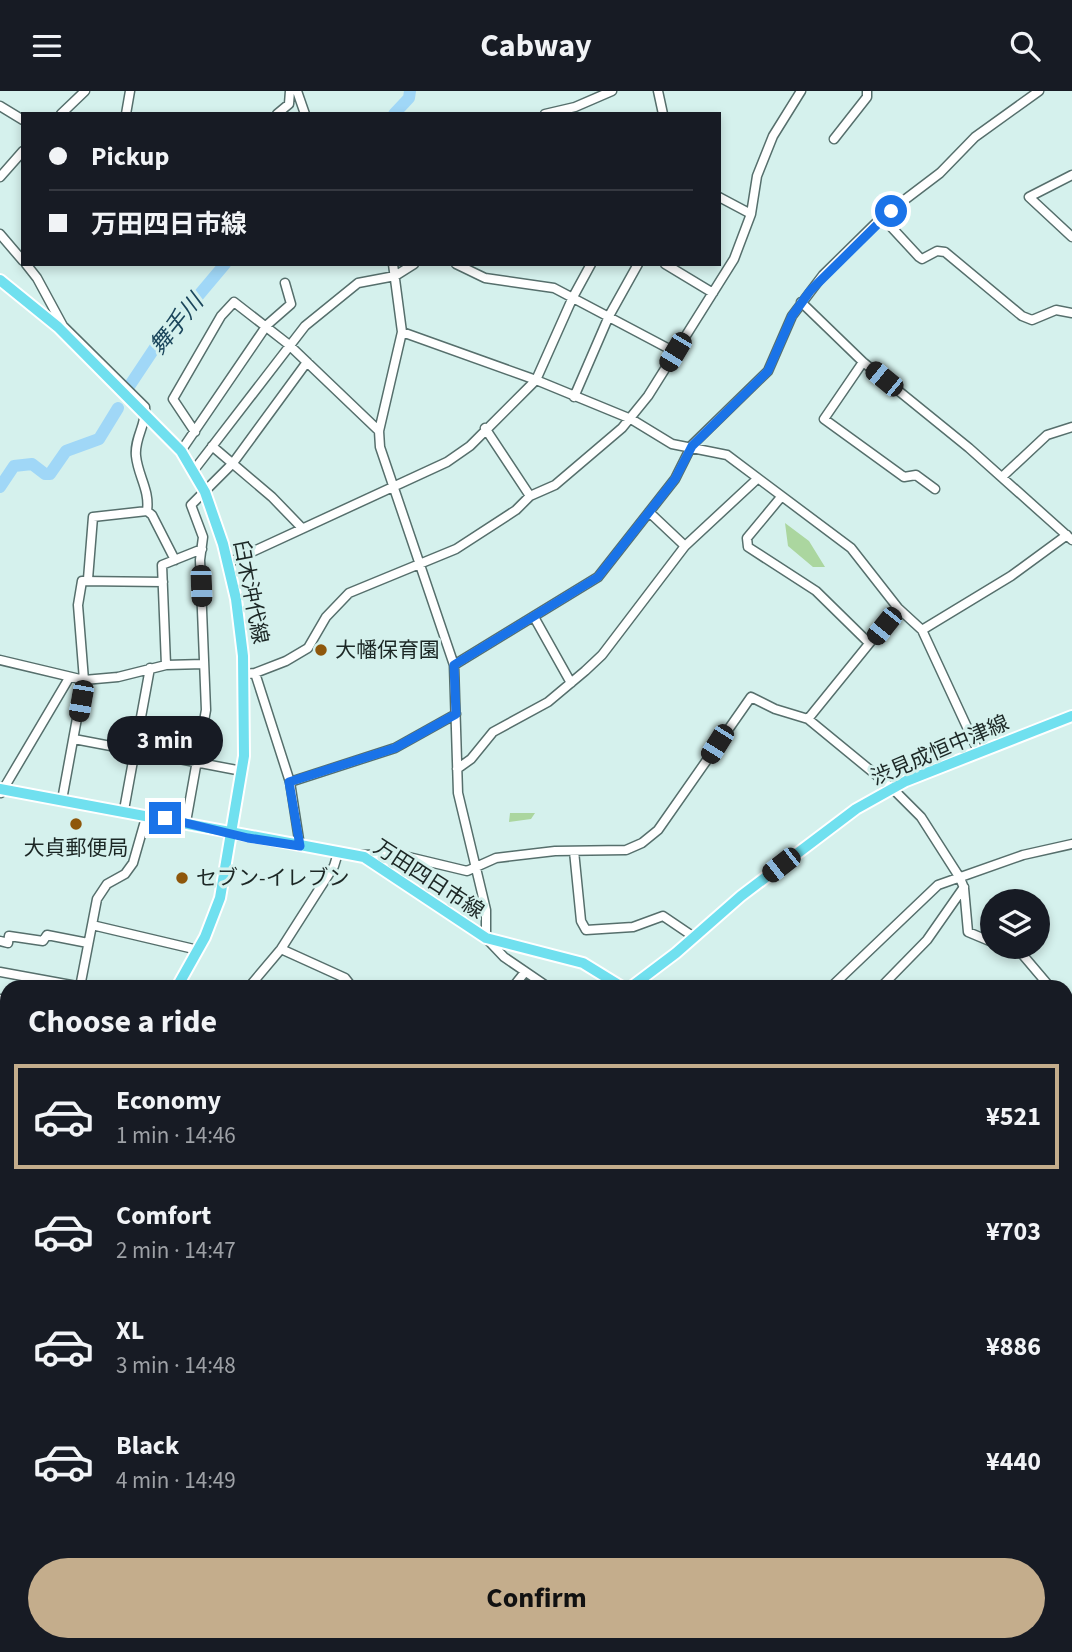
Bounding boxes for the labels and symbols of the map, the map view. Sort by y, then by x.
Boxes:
route start [875,195,907,227]
water label: 舞手川 [142,285,213,362]
car [656,329,695,375]
car [862,358,907,400]
street label: 臼木沖代線 [226,538,276,646]
car [190,565,213,607]
car [863,603,906,649]
place label: 大幡保育園 [335,635,440,665]
marker: 大幡保育園 [313,642,329,658]
car [68,678,95,724]
street label: 渋見成恒中津線 [866,707,1014,793]
callout: 3 min [107,717,223,765]
car [697,721,738,767]
route end [149,802,181,834]
marker: 大貞郵便局 [68,816,84,832]
street label: 万田四日市線 [368,832,490,926]
place label: 大貞郵便局 [24,833,129,863]
car [758,844,805,886]
place label: セブン-イレブン [196,863,350,893]
marker: セブン-イレブン [174,870,190,886]

